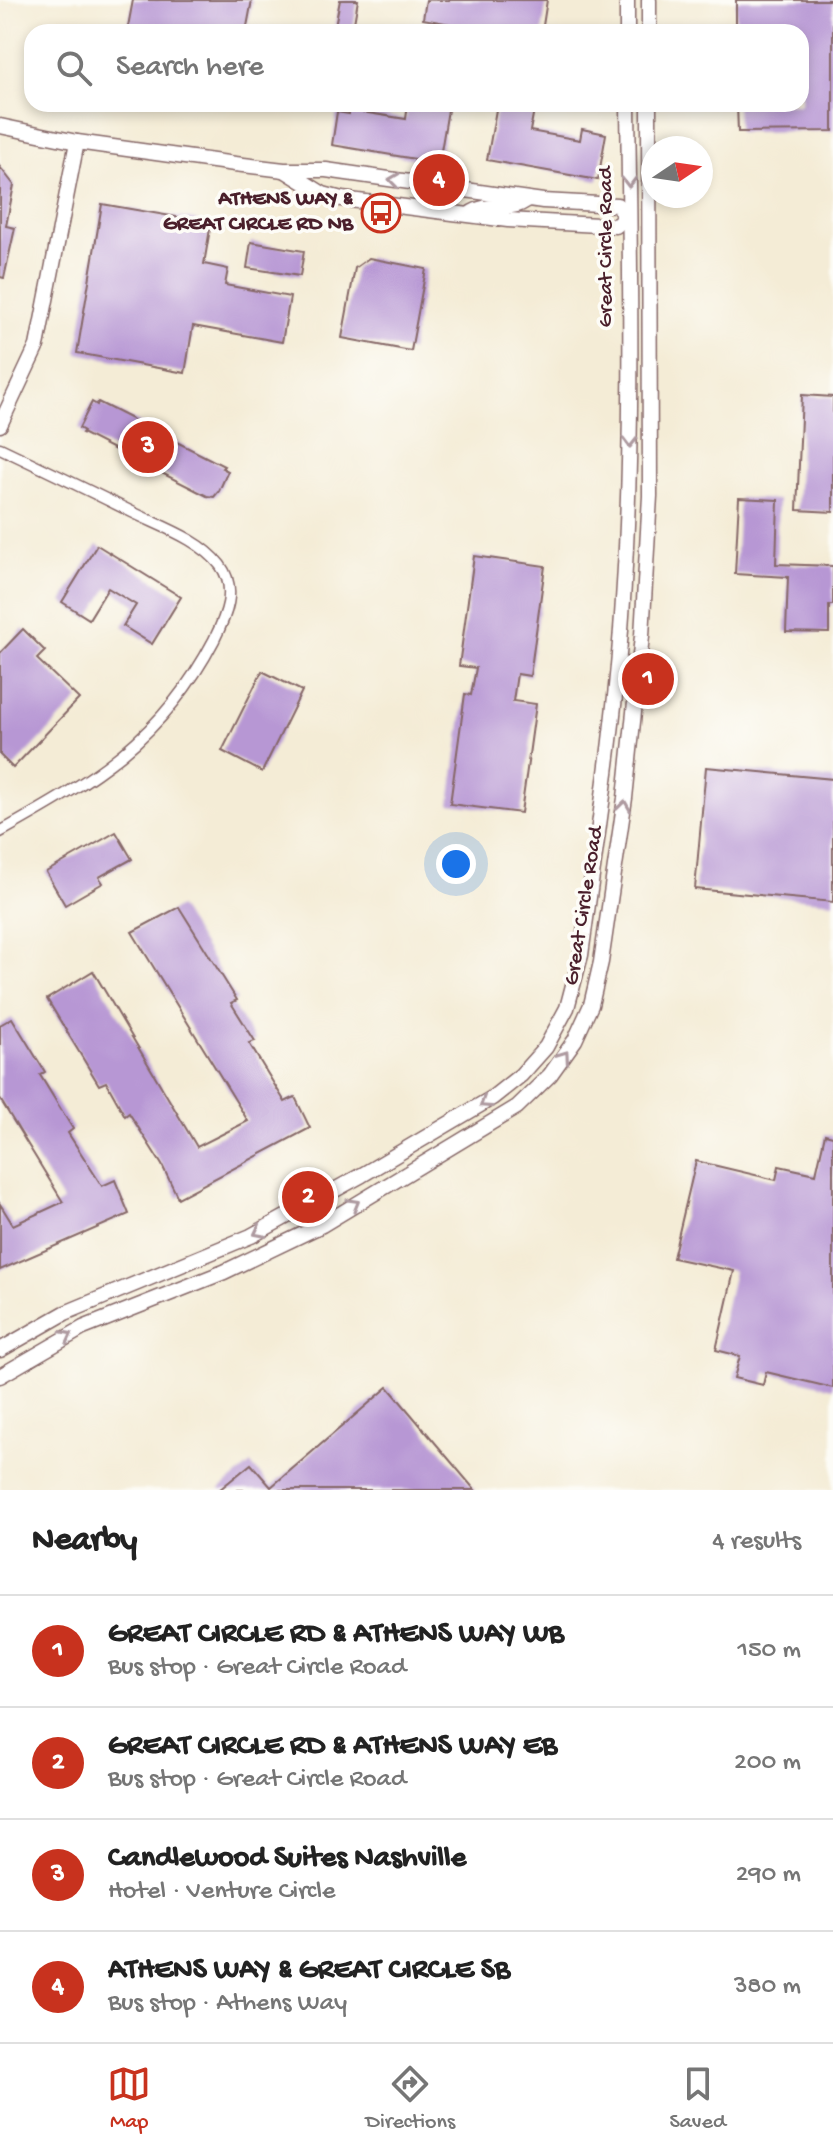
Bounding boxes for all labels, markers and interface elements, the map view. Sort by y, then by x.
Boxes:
search box [24,24,809,112]
icon: search [52,46,96,90]
text: Search here [116,51,264,86]
north arrow [641,136,713,208]
pin: 4 [413,150,465,210]
street label: Great Circle Road [594,164,620,327]
one-way arrow [387,172,401,189]
one-way arrow [620,176,638,189]
place label: ATHENS WAY & GREAT CIRCLE RD NB [163,187,355,238]
bus stop icon: ATHENS WAY & GREAT CIRCLE RD NB [360,192,402,234]
pin: 3 [122,417,174,477]
one-way arrow [621,436,638,449]
pin: 1 [622,649,674,709]
one-way arrow [615,799,632,813]
street label: Great Circle Road [560,822,611,987]
your location [436,844,476,884]
one-way arrow [554,1050,569,1064]
one-way arrow [479,1093,493,1108]
pin: 2 [282,1167,334,1227]
one-way arrow [345,1198,359,1214]
one-way arrow [253,1222,267,1237]
one-way arrow [59,1331,74,1346]
text: Nearby [32,1522,137,1562]
text: 4 results [712,1527,801,1558]
text: GREAT CIRCLE RD & ATHENS WAY WB [108,1618,564,1653]
text: 1 [53,1636,63,1667]
text: 150 m [737,1636,801,1667]
text: Bus stop · Great Circle Road [108,1653,406,1684]
text: GREAT CIRCLE RD & ATHENS WAY EB [108,1730,557,1765]
text: 2 [52,1748,64,1779]
text: 200 m [734,1748,801,1779]
text: Bus stop · Great Circle Road [108,1765,406,1796]
text: Candlewood Suites Nashville [108,1842,466,1877]
text: 3 [51,1860,65,1891]
text: 290 m [736,1860,801,1891]
text: Hotel · Venture Circle [108,1877,335,1908]
text: ATHENS WAY & GREAT CIRCLE SB [108,1954,510,1989]
text: 4 [52,1972,64,2003]
text: 380 m [734,1972,801,2003]
text: Bus stop · Athens Way [108,1989,347,2020]
tab: Map [107,2062,151,2136]
tab: Directions [366,2062,455,2136]
tab: Saved [669,2062,726,2136]

